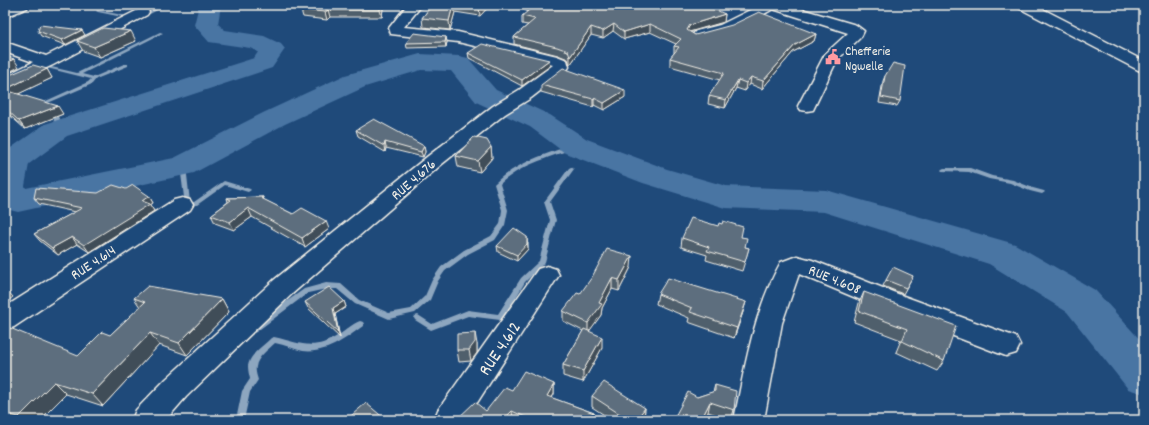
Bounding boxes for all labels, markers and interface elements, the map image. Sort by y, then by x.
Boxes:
place label: Chefferie Ngwelle [845,43,891,77]
public building icon: Chefferie Ngwelle [824,48,842,66]
street label: RUE 4.676 [387,155,442,207]
street label: RUE 4.614 [67,241,121,287]
street label: RUE 4.608 [805,260,864,301]
street label: RUE 4.612 [474,317,528,382]

